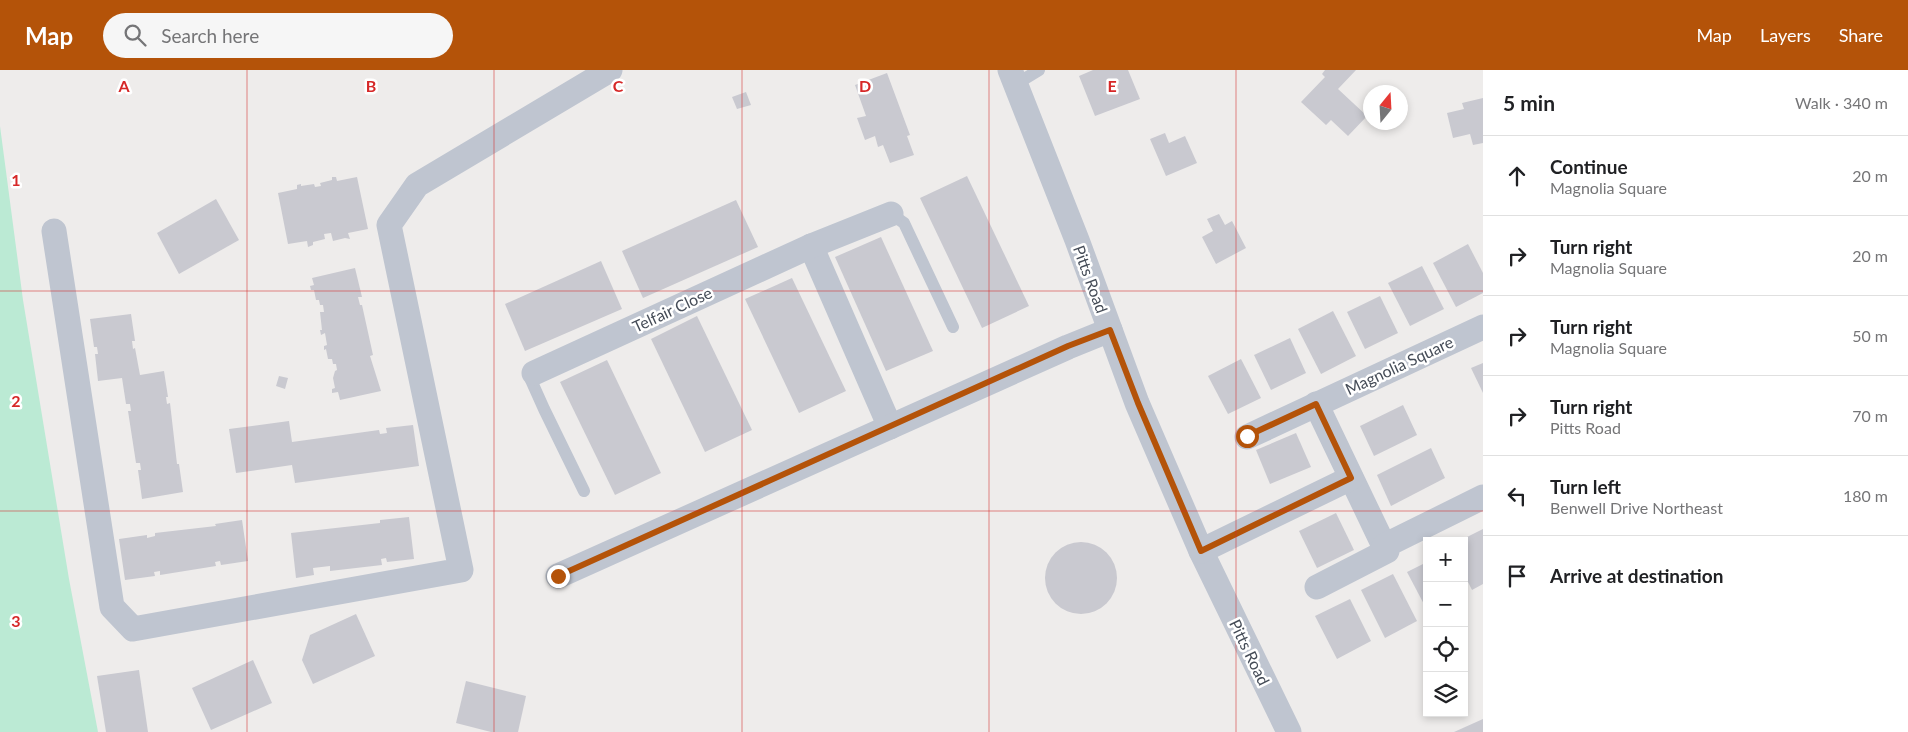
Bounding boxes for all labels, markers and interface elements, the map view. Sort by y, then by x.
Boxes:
search box [103,13,453,58]
text: Map [25,21,73,50]
icon: search [121,21,149,49]
text: Search here [161,24,259,47]
text: Map [1696,24,1732,46]
text: Layers [1760,24,1811,46]
text: Share [1839,24,1883,46]
text: A [117,76,130,95]
text: B [366,76,376,95]
text: C [613,76,624,95]
text: D [859,76,871,95]
text: E [1107,76,1117,95]
north arrow [1363,85,1408,130]
text: 5 min [1503,90,1555,115]
text: Walk · 340 m [1795,93,1888,112]
text: Continue [1550,155,1628,178]
icon: ahead [1503,162,1531,190]
text: 20 m [1852,166,1888,185]
text: 1 [11,170,21,189]
text: Magnolia Square [1550,178,1667,197]
text: Turn right [1550,235,1632,258]
street label: Pitts Road [1070,242,1112,316]
icon: right [1503,242,1531,270]
text: 20 m [1852,246,1888,265]
text: Magnolia Square [1550,258,1667,277]
street label: Telfair Close [629,282,715,336]
text: Turn right [1550,315,1632,338]
icon: right [1503,322,1531,350]
text: 50 m [1852,326,1888,345]
street label: Magnolia Square [1342,332,1456,398]
text: Magnolia Square [1550,338,1667,357]
text: 2 [11,391,21,410]
text: Turn right [1550,395,1632,418]
icon: right [1503,402,1531,430]
text: 70 m [1852,406,1888,425]
text: Pitts Road [1550,418,1621,437]
route start [1236,425,1259,448]
text: Turn left [1550,475,1621,498]
icon: left [1503,482,1531,510]
text: 180 m [1843,486,1888,505]
text: Benwell Drive Northeast [1550,498,1723,517]
map controls [1423,537,1468,717]
button: + [1423,537,1468,582]
icon: arrive [1503,562,1531,590]
text: Arrive at destination [1550,564,1723,587]
route end [547,565,570,588]
button: − [1423,582,1468,627]
text: 3 [11,611,21,630]
street label: Pitts Road [1226,616,1274,688]
button: locate [1423,627,1468,672]
button: layers [1423,672,1468,717]

